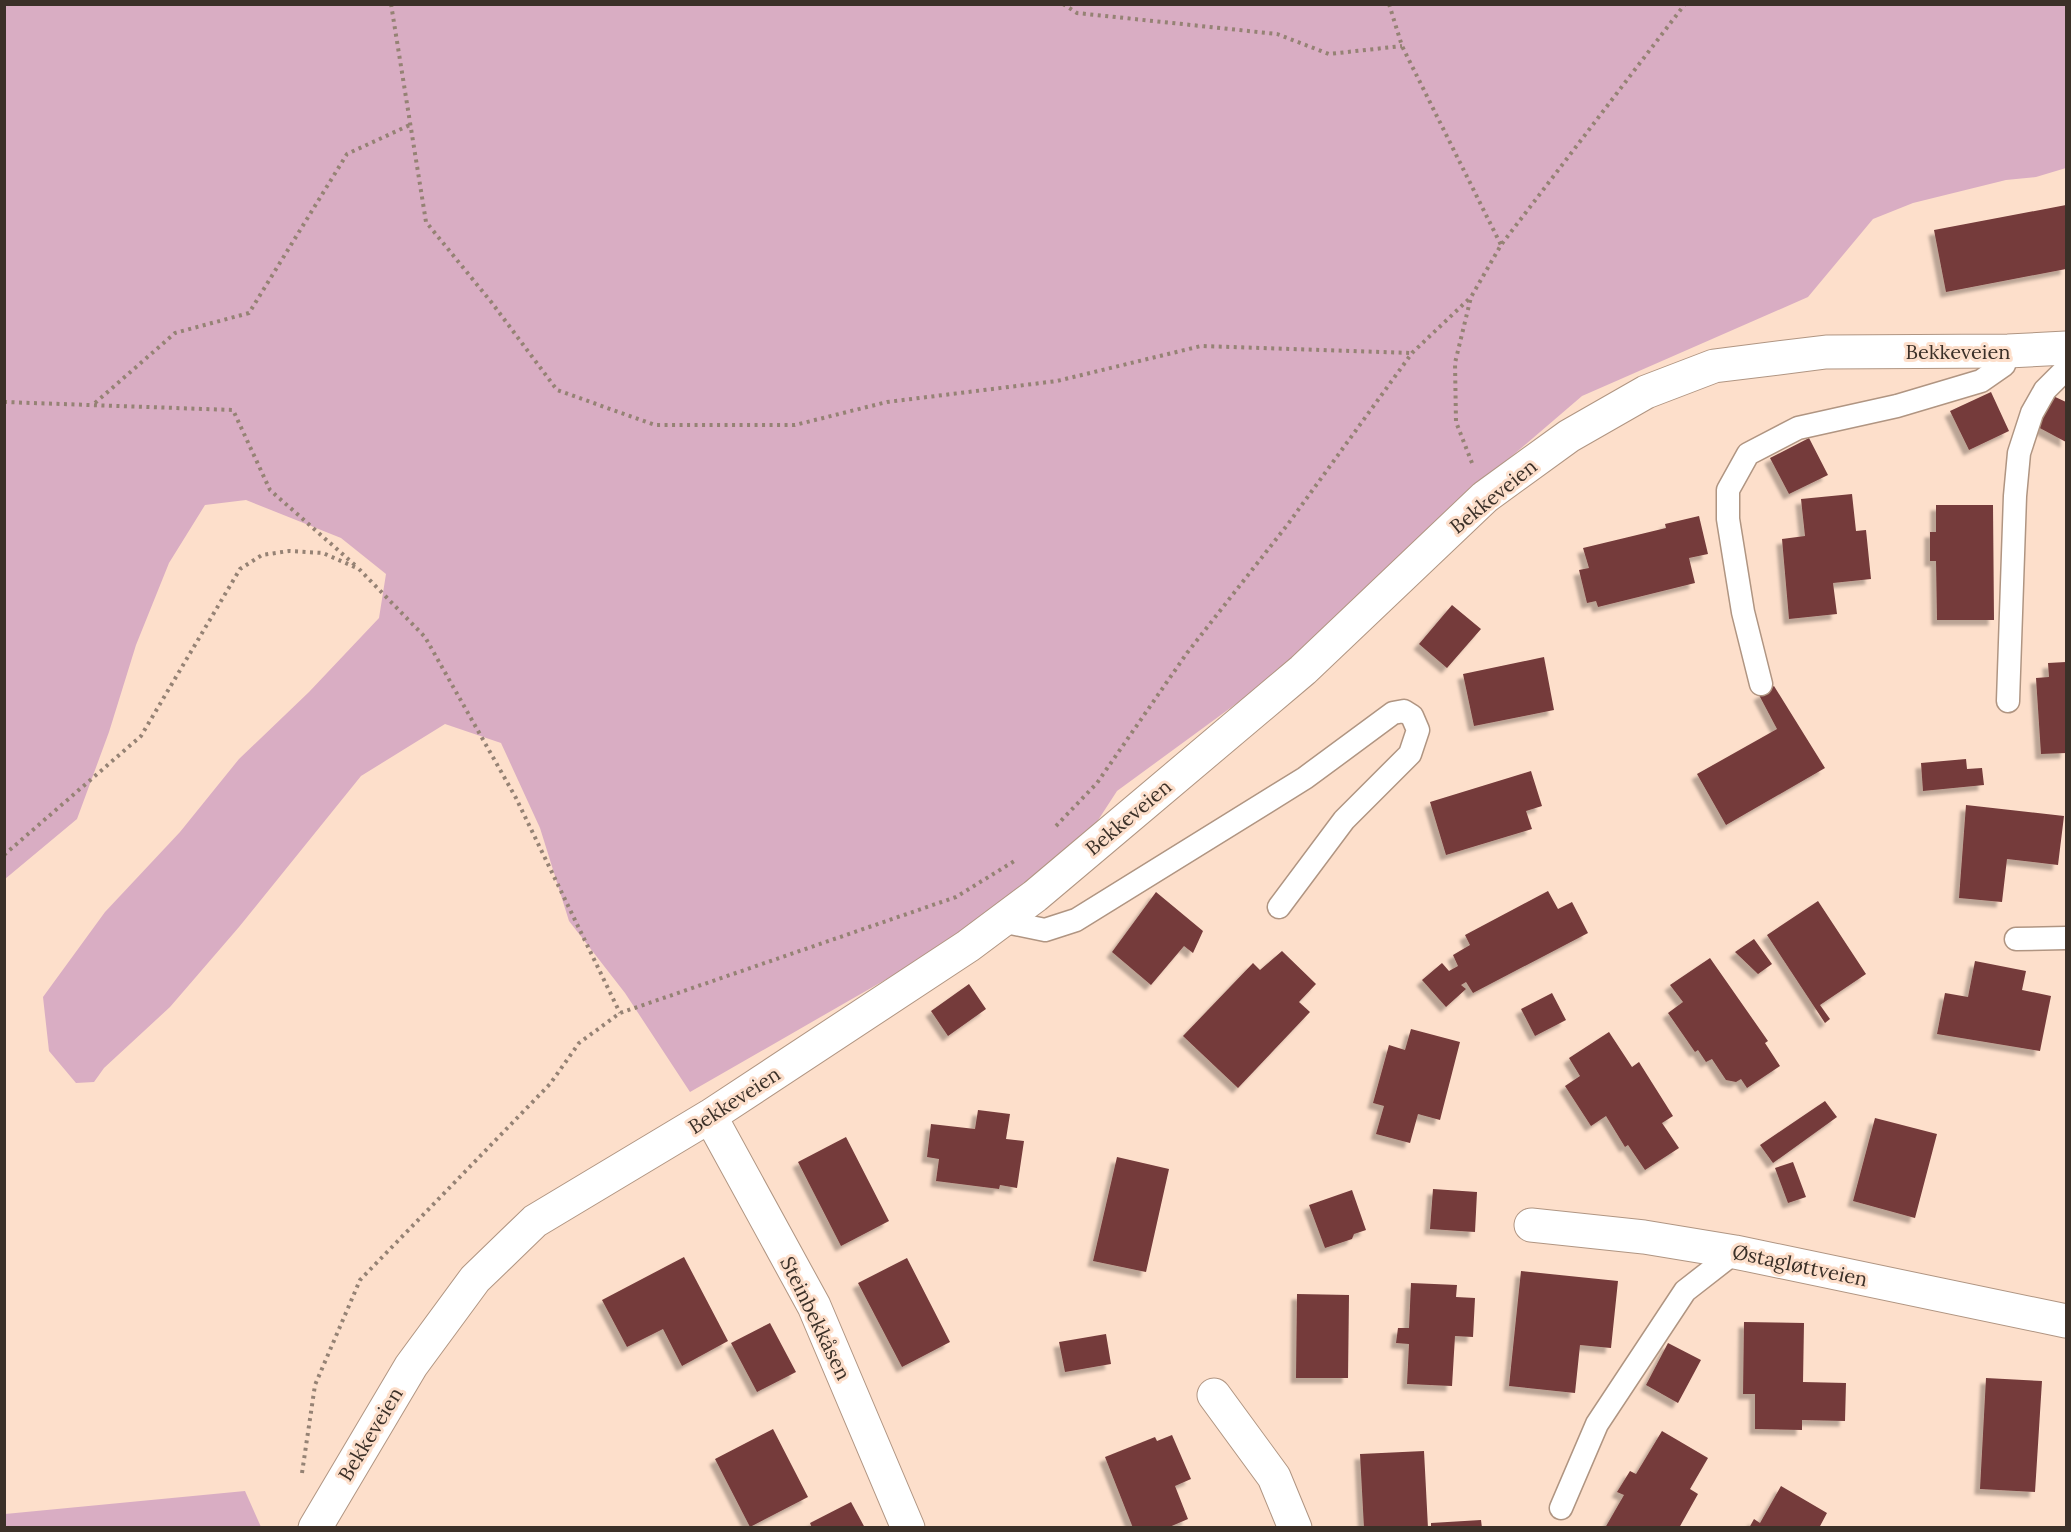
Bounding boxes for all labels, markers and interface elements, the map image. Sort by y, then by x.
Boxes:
street label: Bekkeveien [1906,339,2010,364]
street label: Bekkeveien [1444,453,1542,539]
street label: Bekkeveien [1080,774,1176,860]
street label: Bekkeveien [683,1061,785,1139]
street label: Østagløttveien [1730,1238,1870,1292]
street label: Steinbekkåsen [775,1252,857,1384]
street label: Bekkeveien [332,1383,408,1485]

